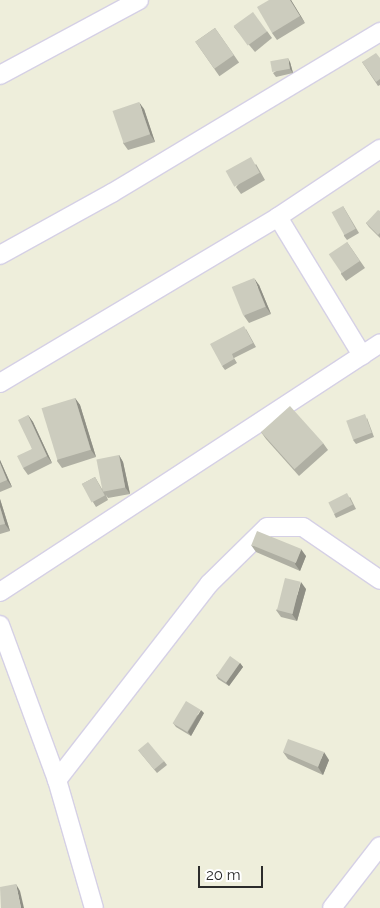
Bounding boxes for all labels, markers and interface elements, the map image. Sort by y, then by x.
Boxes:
scale bar [200,856,265,888]
text: 20 m [206,866,241,884]

